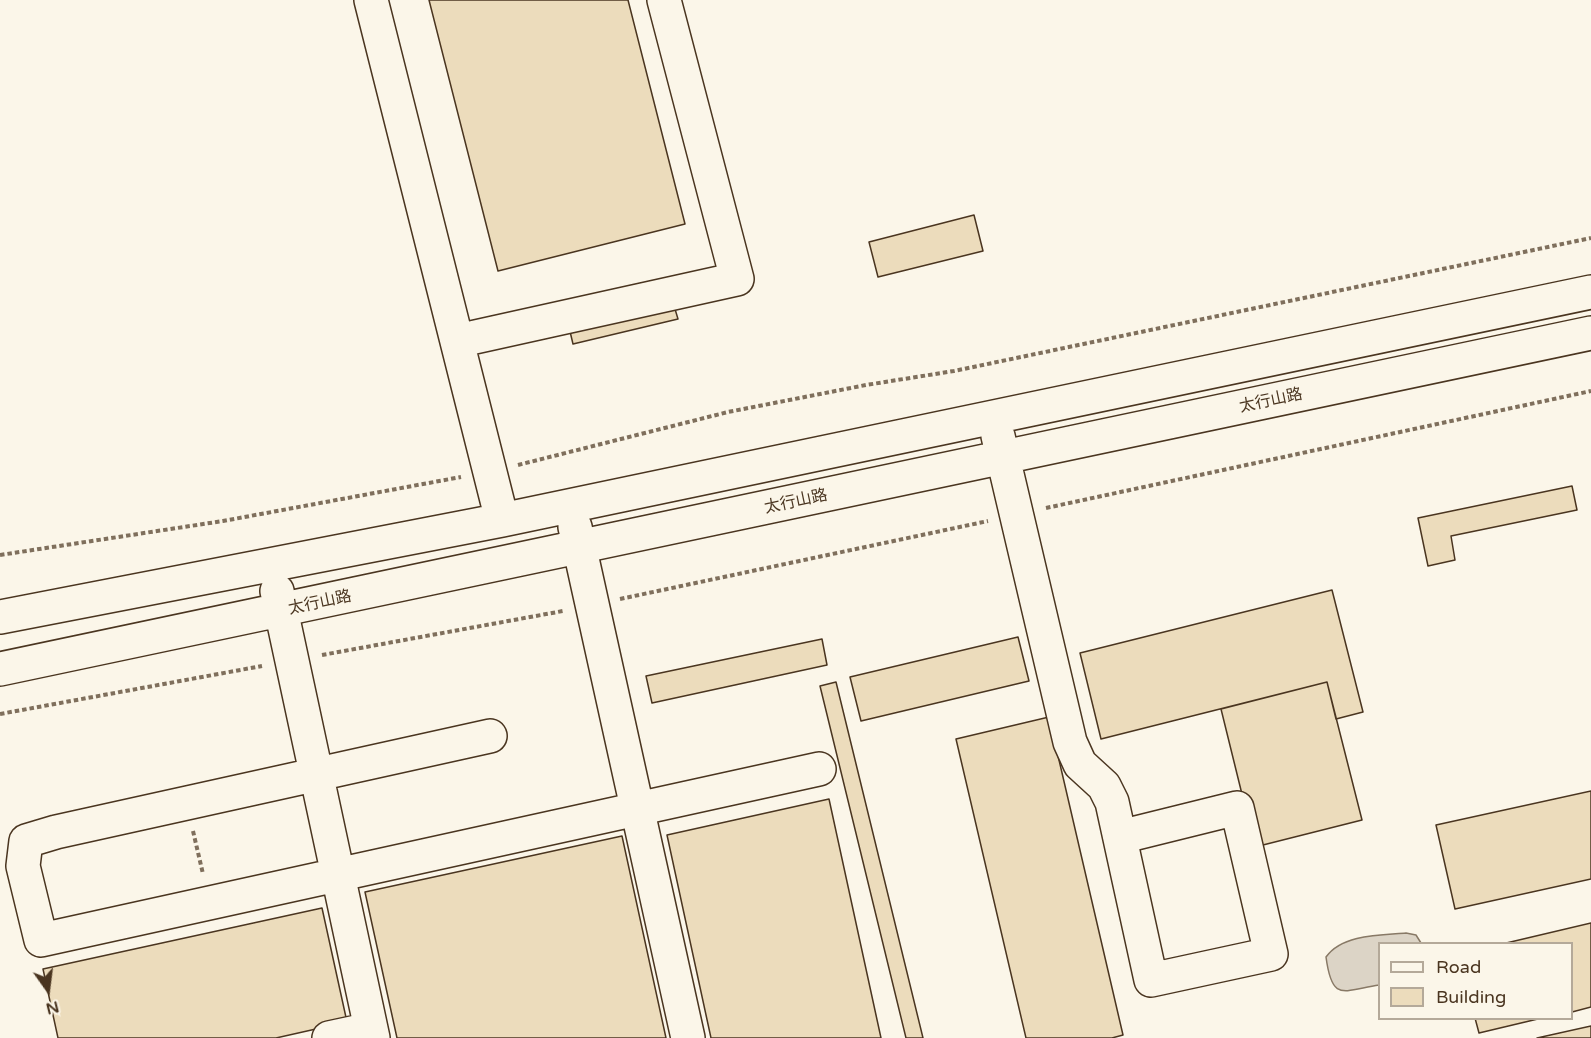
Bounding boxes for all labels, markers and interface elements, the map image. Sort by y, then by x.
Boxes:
street label: 太行山路 [1238,385,1304,417]
street label: 太行山路 [763,486,829,518]
street label: 太行山路 [287,587,353,619]
legend [1378,942,1573,1020]
text: Road [1436,956,1481,978]
north arrow [18,960,78,1020]
text: Building [1436,986,1506,1008]
text: N [44,996,61,1019]

